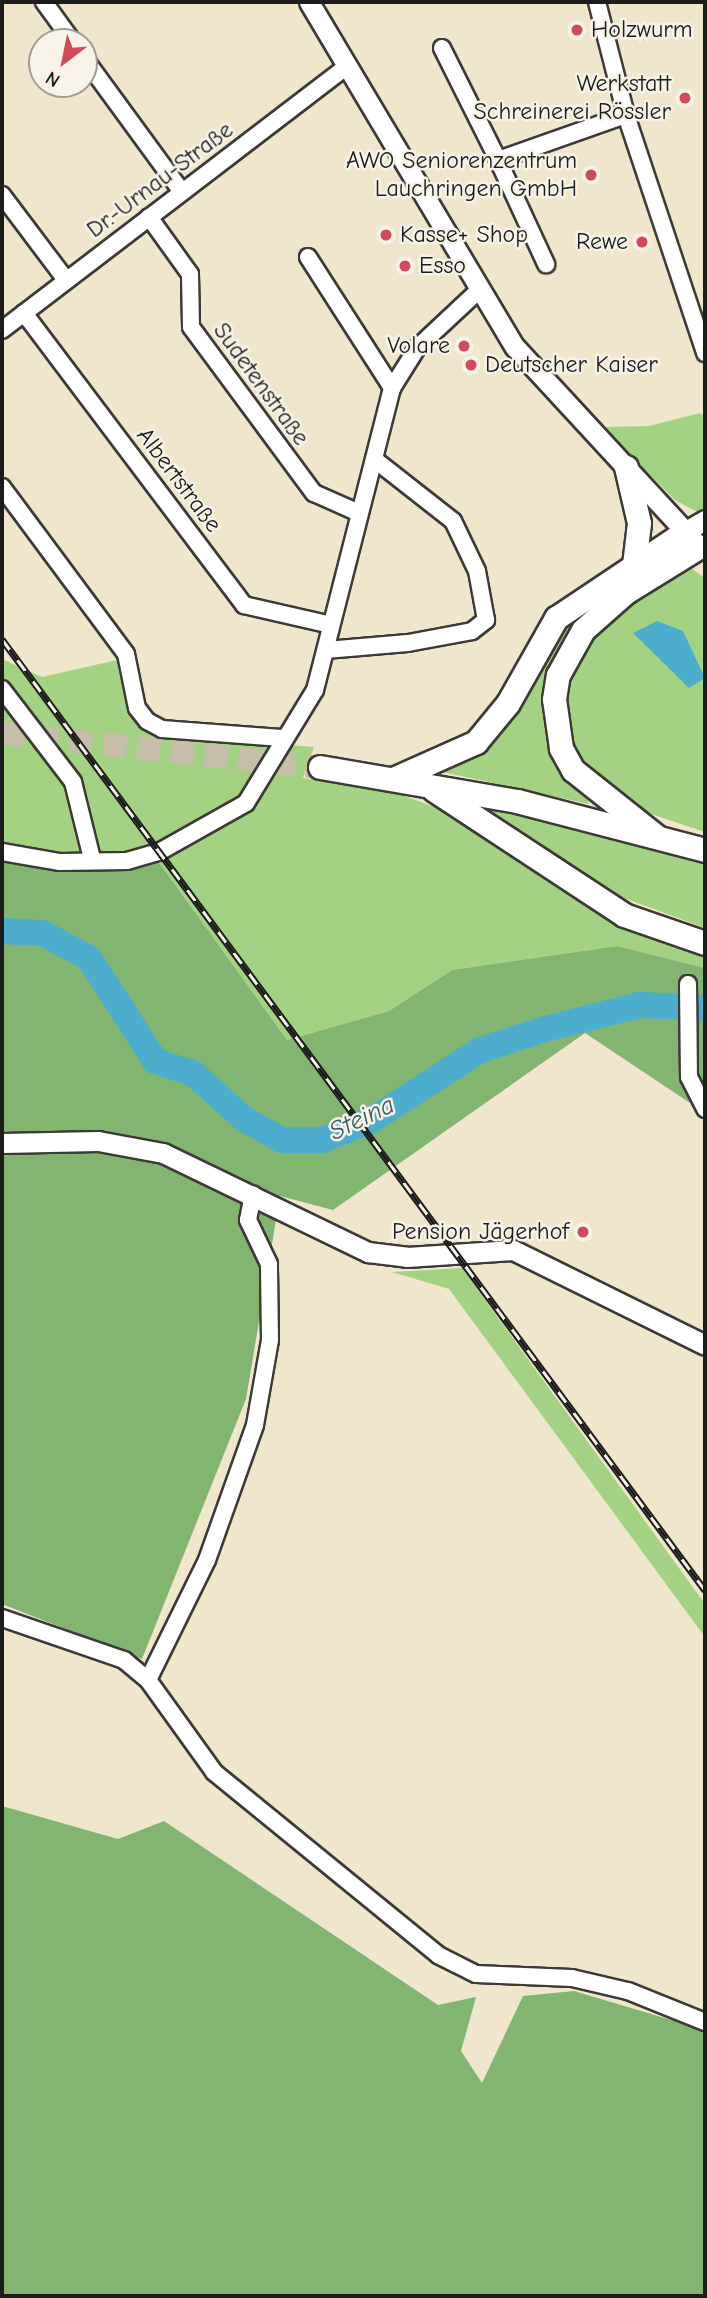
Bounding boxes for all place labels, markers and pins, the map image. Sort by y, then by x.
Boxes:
place label: Holzwurm [591,16,693,44]
marker: Holzwurm [569,22,585,38]
place label: Werkstatt Schreinerei Rössler [474,70,671,126]
marker: Werkstatt Schreinerei Rössler [677,90,693,106]
place label: AWO Seniorenzentrum Lauchringen GmbH [346,147,577,203]
marker: AWO Seniorenzentrum Lauchringen GmbH [583,167,599,183]
place label: Kasse+ Shop [400,221,528,249]
marker: Kasse+ Shop [378,227,394,243]
place label: Rewe [576,228,628,256]
marker: Rewe [634,234,650,250]
place label: Esso [419,252,466,280]
marker: Esso [397,258,413,274]
place label: Volare [387,332,450,360]
marker: Volare [456,338,472,354]
place label: Deutscher Kaiser [485,351,658,379]
marker: Deutscher Kaiser [463,357,479,373]
place label: Pension Jägerhof [392,1218,569,1246]
marker: Pension Jägerhof [575,1224,591,1240]

